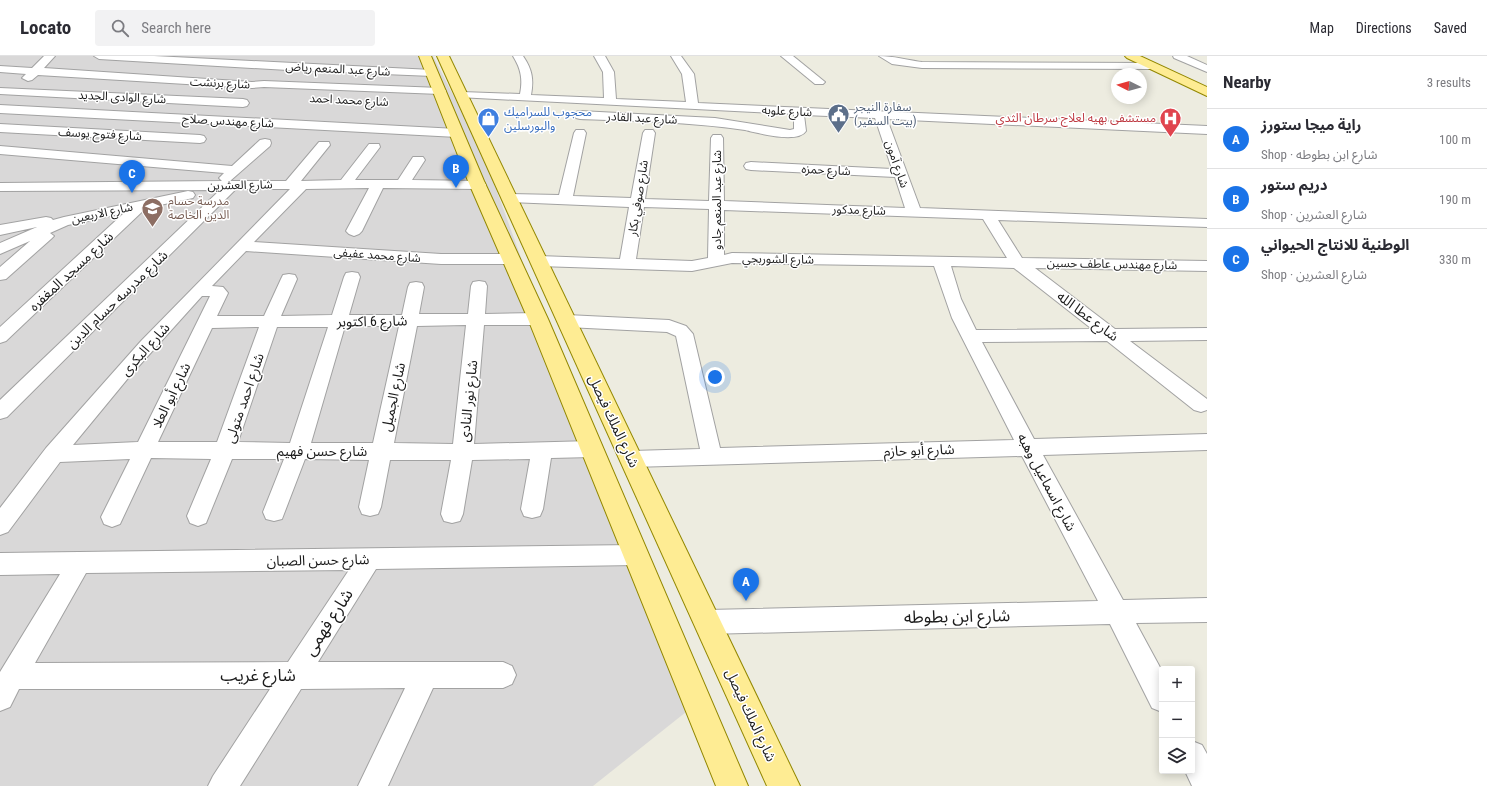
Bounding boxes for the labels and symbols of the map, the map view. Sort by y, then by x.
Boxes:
street label: شارع عبد المنعم رياض [285,59,391,81]
north arrow [1111,68,1147,104]
street label: شارع برنشت [189,74,250,94]
street label: شارع الوادى الجديد [77,88,166,108]
street label: شارع محمد احمد [309,91,389,111]
place label: سفارة النيجر (بيت السفير) [853,100,917,128]
public building icon: سفارة النيجر (بيت السفير) [826,101,852,134]
street label: شارع علوبه [761,103,813,121]
place label: محجوب للسراميك والبورسلين [504,105,592,133]
hospital icon: مستشفى بهيه لعلاج سرطان الثدي [1158,105,1184,138]
shop icon: محجوب للسراميك والبورسلين [476,106,502,139]
street label: شارع عبد القادر [605,109,678,129]
place label: مستشفى بهيه لعلاج سرطان الثدي [996,111,1156,128]
street label: شارع مهندس صلاح [182,112,274,132]
street label: شارع فتوح يوسف [58,125,142,145]
street label: شارع آمون [880,138,912,190]
street label: شارع عبد المنعم جادو [710,150,726,250]
pin: B [443,155,469,188]
street label: شارع صوفي بكار [625,159,654,238]
pin: C [119,160,145,193]
street label: شارع حمزه [801,162,851,180]
street label: شارع العشرين [207,177,273,195]
place label: مدرسة حسام الدين الخاصة [168,194,229,222]
school or university icon: مدرسة حسام الدين الخاصة [139,195,165,228]
street label: شارع الاربعين [70,200,135,228]
street label: شارع مدكور [831,202,886,220]
street label: شارع مسجد المغفره [26,228,118,316]
street label: شارع محمد عفيفى [333,245,421,267]
street label: شارع مدرسه حسام الدين [63,247,173,353]
street label: شارع الشوربجي [742,251,814,269]
street label: شارع مهندس عاطف حسين [1047,256,1177,274]
street label: شارع عطا الله [1052,288,1122,347]
street label: شارع 6 اكتوبر [335,312,408,333]
street label: شارع البكرى [117,319,175,381]
street label: شارع احمد متولى [221,351,270,446]
street label: شارع نور النادى [456,359,483,443]
street label: شارع أبو العلا [148,360,196,431]
street label: شارع الجميل [378,361,411,433]
your location [705,367,725,387]
street label: شارع الملك فيصل [583,372,643,471]
street label: شارع اسماعيل وهبه [1012,430,1080,535]
street label: شارع أبو حازم [883,440,955,462]
street label: شارع حسن فهيم [277,443,367,462]
street label: شارع حسن الصبان [266,551,370,572]
pin: A [733,568,759,601]
street label: شارع فهمى [299,585,359,661]
street label: شارع ابن بطوطه [904,605,1010,630]
street label: شارع غريب [220,665,296,688]
street label: شارع الملك فيصل [720,666,780,765]

